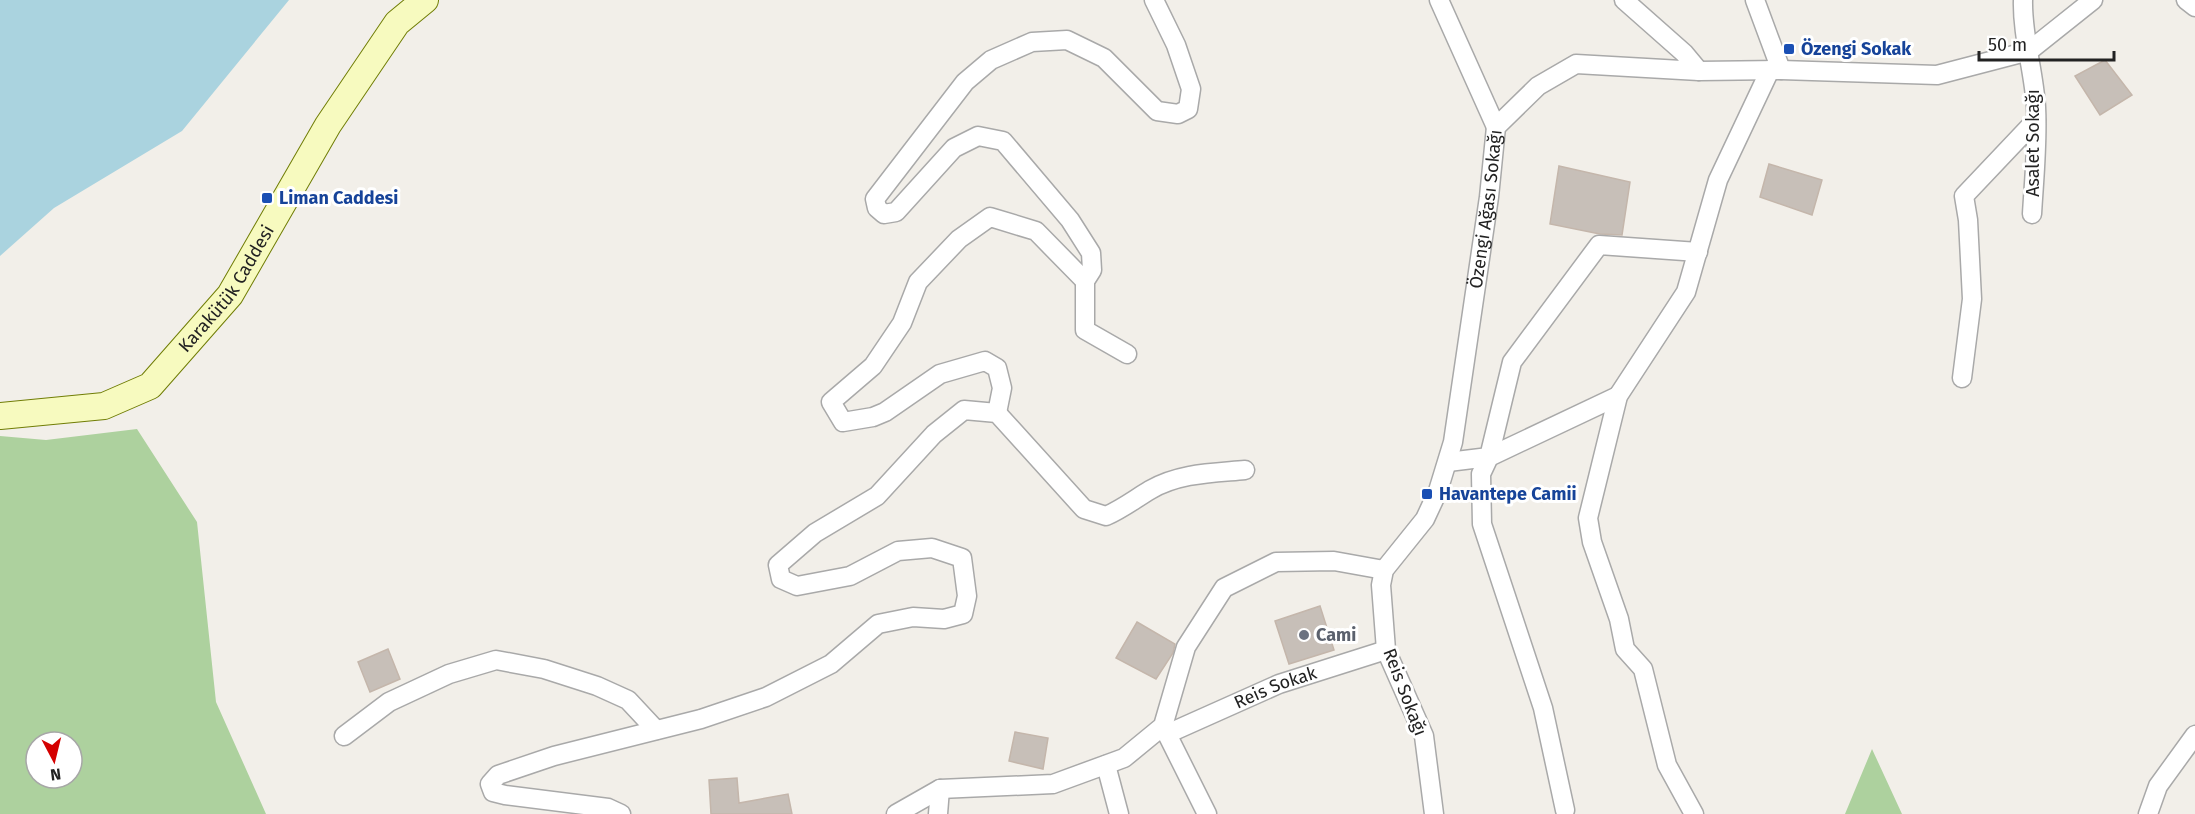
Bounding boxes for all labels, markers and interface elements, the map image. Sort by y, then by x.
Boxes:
scale bar [1979,24,2114,62]
text: 50 m [1988,34,2027,56]
place label: Özengi Sokak [1801,38,1912,60]
marker: Özengi Sokak [1782,42,1796,56]
street label: Asalet Sokağı [2022,89,2044,197]
street label: Özengi Ağası Sokağı [1465,128,1507,290]
place label: Liman Caddesi [279,187,398,209]
marker: Liman Caddesi [260,191,274,205]
street label: Karakütük Caddesi [174,221,279,357]
place label: Havantepe Camii [1439,483,1577,505]
marker: Havantepe Camii [1420,487,1434,501]
place label: Cami [1316,624,1356,646]
marker: Cami [1297,628,1311,642]
street label: Reis Sokağı [1378,645,1432,739]
street label: Reis Sokak [1231,662,1320,714]
north arrow [24,730,84,790]
text: N [49,764,62,784]

